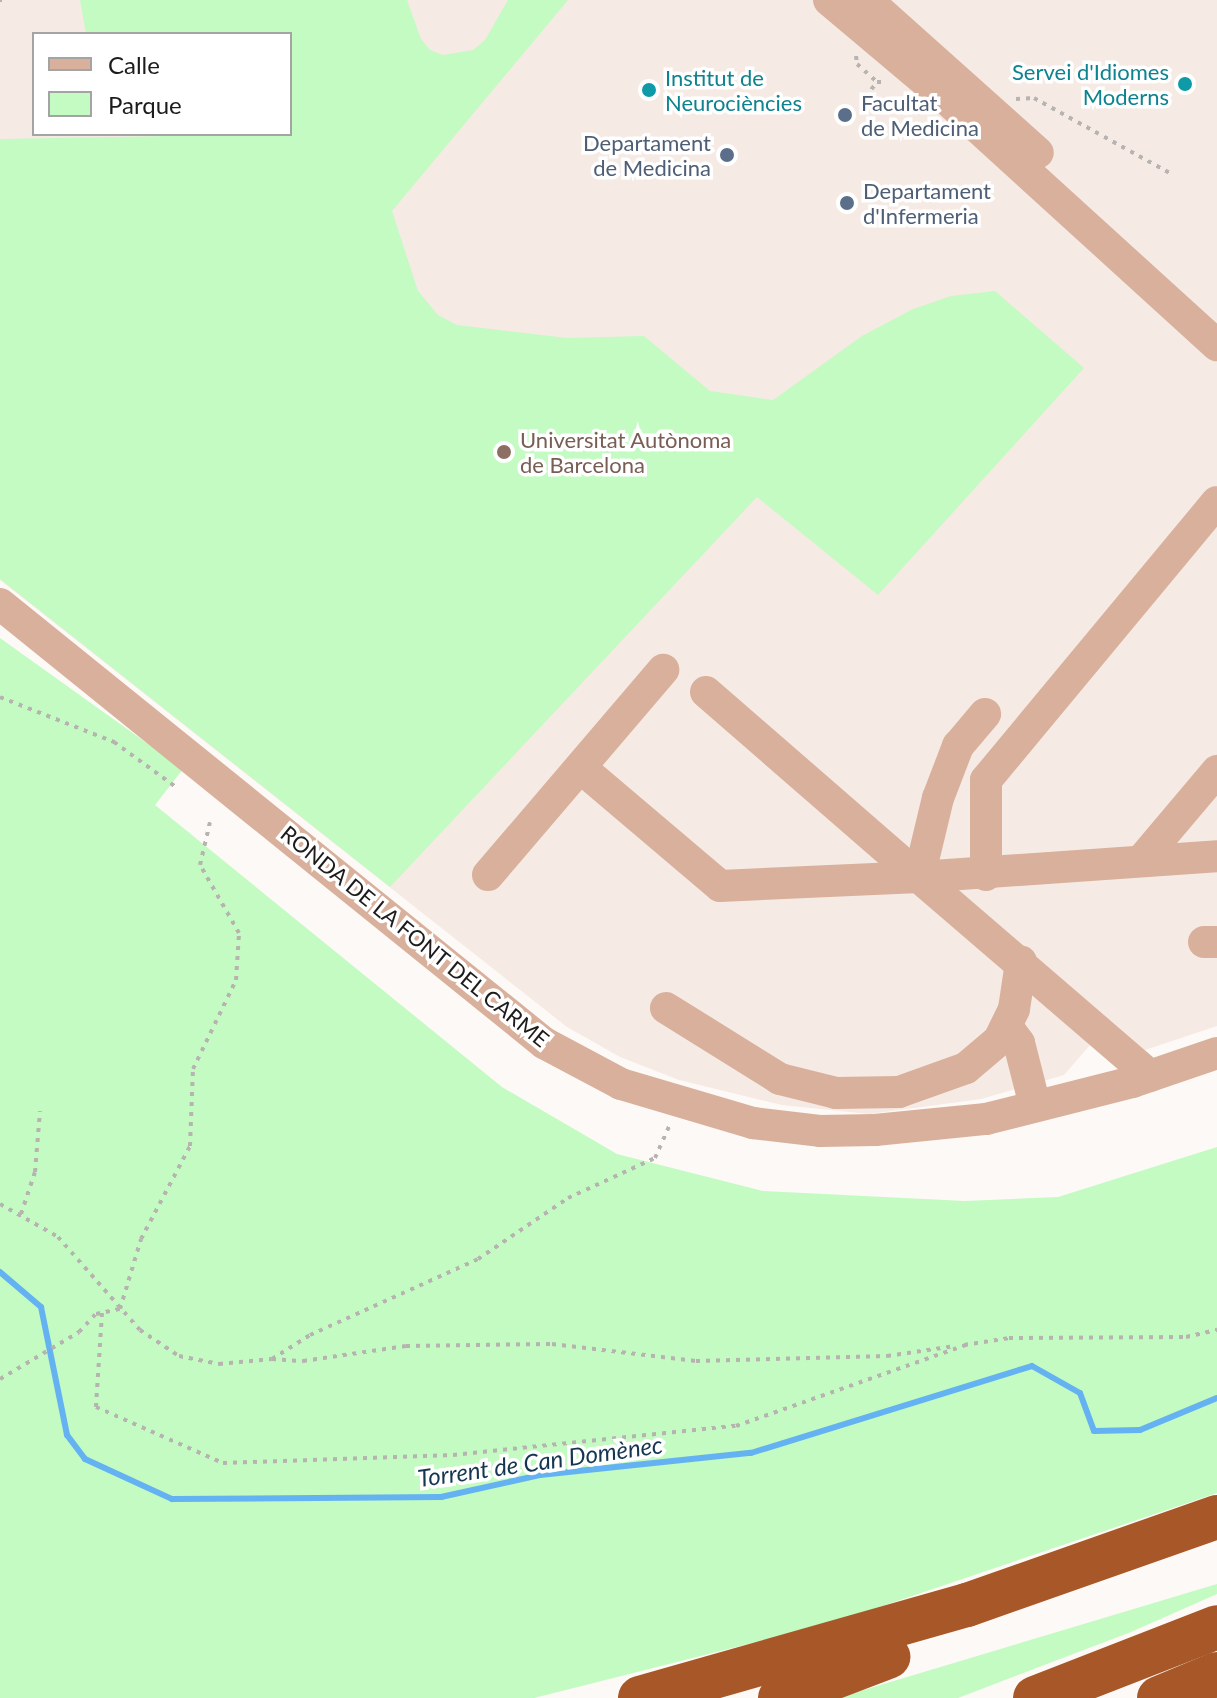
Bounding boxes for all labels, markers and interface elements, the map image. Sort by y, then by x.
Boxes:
legend [32,32,292,136]
text: Calle [108,50,160,79]
place label: Servei d'Idiomes Moderns [1012,58,1169,110]
place label: Institut de Neurociències [665,64,802,116]
marker: Servei d'Idiomes Moderns [1176,75,1194,93]
marker: Institut de Neurociències [640,81,658,99]
place label: Facultat de Medicina [861,89,979,140]
text: Parque [108,90,182,119]
marker: Facultat de Medicina [836,106,854,124]
place label: Departament de Medicina [583,129,711,180]
marker: Departament de Medicina [718,146,736,164]
place label: Departament d'Infermeria [863,177,991,228]
marker: Departament d'Infermeria [838,194,856,212]
place label: Universitat Autònoma de Barcelona [520,426,732,478]
marker: Universitat Autònoma de Barcelona [495,443,513,461]
street label: RONDA DE LA FONT DEL CARME [275,819,555,1053]
water label: Torrent de Can Domènec [416,1430,664,1492]

